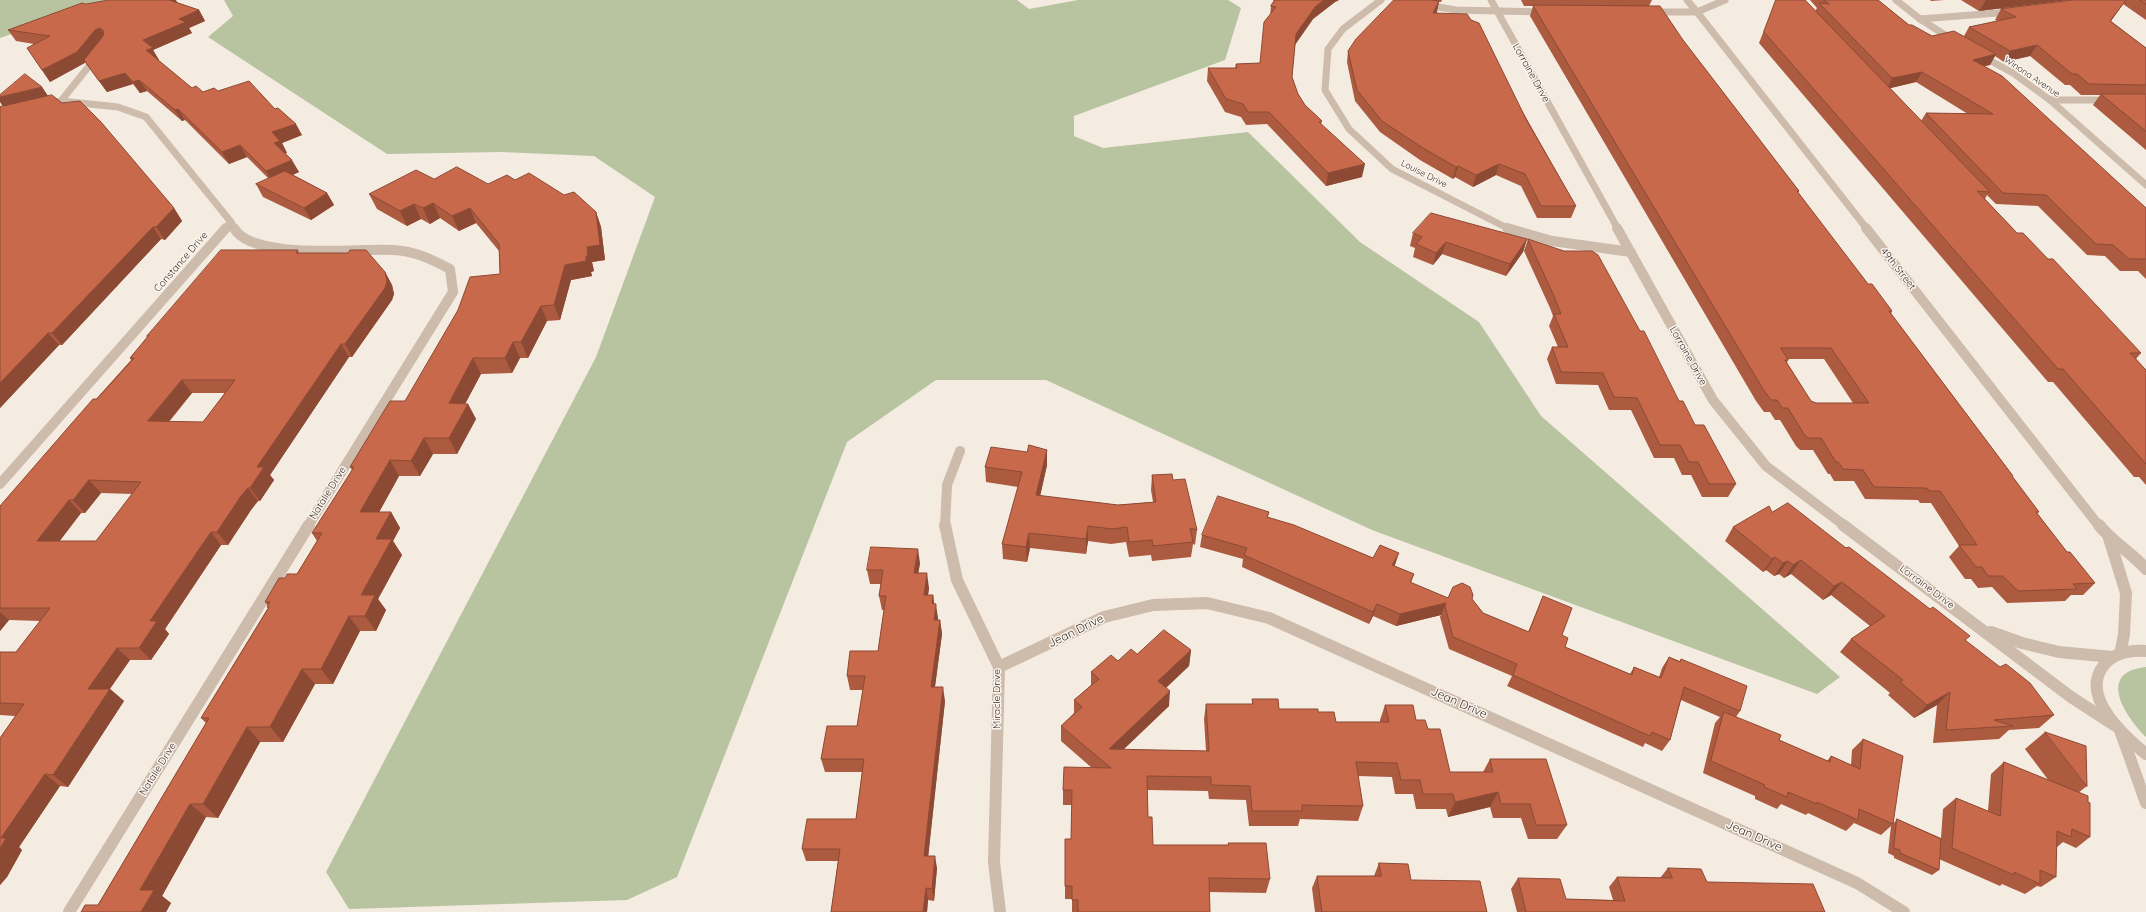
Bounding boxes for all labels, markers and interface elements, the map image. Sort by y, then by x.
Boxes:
street label: Lorraine Drive [1510,42,1552,104]
street label: Winona Avenue [2002,54,2062,100]
street label: Louise Drive [1399,158,1449,190]
street label: Constance Drive [152,229,210,295]
street label: 49th Street [1878,246,1918,292]
street label: Lorraine Drive [1667,325,1709,387]
street label: Natalie Drive [307,465,349,521]
street label: Lorraine Drive [1897,563,1957,611]
street label: Jean Drive [1046,611,1106,651]
street label: Miracle Drive [991,669,1003,729]
street label: Jean Drive [1429,684,1489,722]
street label: Natalie Drive [137,741,179,797]
street label: Jean Drive [1724,817,1784,855]

